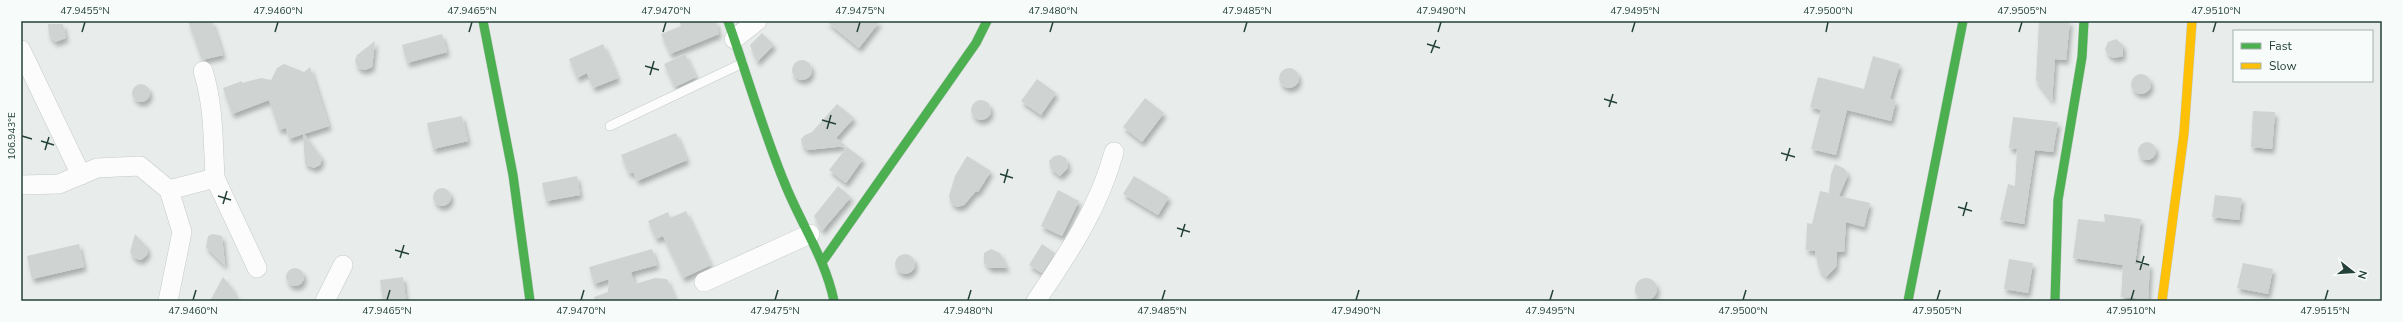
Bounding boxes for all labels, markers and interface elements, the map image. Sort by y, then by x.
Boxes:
text: 47.9455°N [60,4,110,18]
text: 47.9460°N [253,4,303,18]
text: 47.9465°N [447,4,497,18]
text: 47.9470°N [641,4,691,18]
text: 47.9475°N [835,4,885,18]
text: 47.9480°N [1028,4,1078,18]
text: 47.9485°N [1222,4,1272,18]
text: 47.9490°N [1416,4,1466,18]
text: 47.9495°N [1610,4,1660,18]
text: 47.9500°N [1803,4,1853,18]
text: 47.9505°N [1997,4,2047,18]
text: 47.9510°N [2191,4,2241,18]
legend [2233,30,2373,82]
text: Fast [2269,38,2292,54]
text: Slow [2269,58,2297,74]
text: 106.943°E [5,112,19,160]
north arrow [2333,252,2373,292]
text: N [2354,269,2370,281]
text: 47.9460°N [168,304,218,318]
text: 47.9465°N [362,304,412,318]
text: 47.9470°N [556,304,606,318]
text: 47.9475°N [750,304,800,318]
text: 47.9480°N [943,304,993,318]
text: 47.9485°N [1137,304,1187,318]
text: 47.9490°N [1331,304,1381,318]
text: 47.9495°N [1525,304,1575,318]
text: 47.9500°N [1718,304,1768,318]
text: 47.9505°N [1912,304,1962,318]
text: 47.9510°N [2106,304,2156,318]
text: 47.9515°N [2300,304,2350,318]

